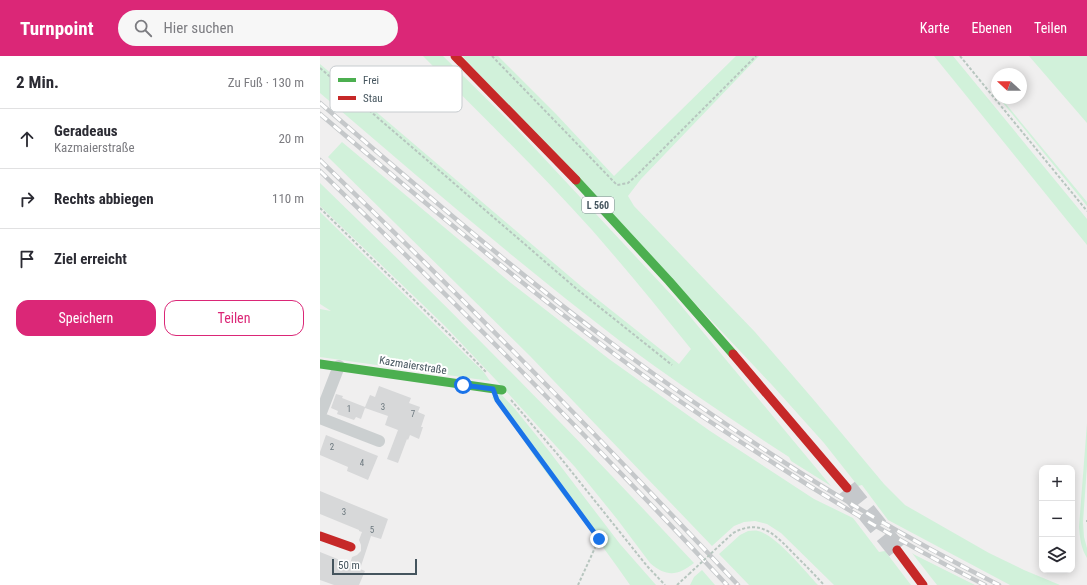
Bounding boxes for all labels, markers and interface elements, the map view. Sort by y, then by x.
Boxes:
search box [118,10,398,46]
text: Turnpoint [20,17,94,40]
icon: search [132,17,154,39]
text: Hier suchen [164,19,234,37]
text: Karte [920,20,949,36]
text: Ebenen [971,20,1012,36]
text: Teilen [1034,20,1067,36]
legend [330,66,462,112]
north arrow [991,68,1027,104]
text: 2 Min. [16,72,59,92]
text: Frei [363,74,379,87]
text: Zu Fuß · 130 m [228,75,304,90]
text: Stau [363,92,383,105]
text: Geradeaus [54,122,118,140]
icon: ahead [16,128,38,150]
text: 20 m [278,131,304,146]
text: Kazmaierstraße [54,140,135,155]
icon: right [16,188,38,210]
text: Rechts abbiegen [54,190,154,208]
text: 110 m [272,191,304,206]
road number: L 560 [582,197,614,213]
icon: arrive [16,248,38,270]
text: Ziel erreicht [54,250,127,268]
button: Speichern [16,300,156,336]
button: Teilen [164,300,304,336]
street label: Kazmaierstraße [378,354,448,377]
route start [454,376,472,394]
house number: 3 [381,402,385,412]
house number: 1 [347,404,351,414]
house number: 7 [411,409,416,419]
house number: 2 [330,442,335,452]
house number: 4 [360,458,365,468]
map controls [1039,465,1075,573]
button: + [1039,465,1075,501]
button: − [1039,501,1075,537]
house number: 3 [342,507,346,517]
house number: 5 [370,525,375,535]
route end [590,530,608,548]
button: layers [1039,537,1075,573]
scale bar [332,557,417,576]
text: 50 m [338,559,360,572]

